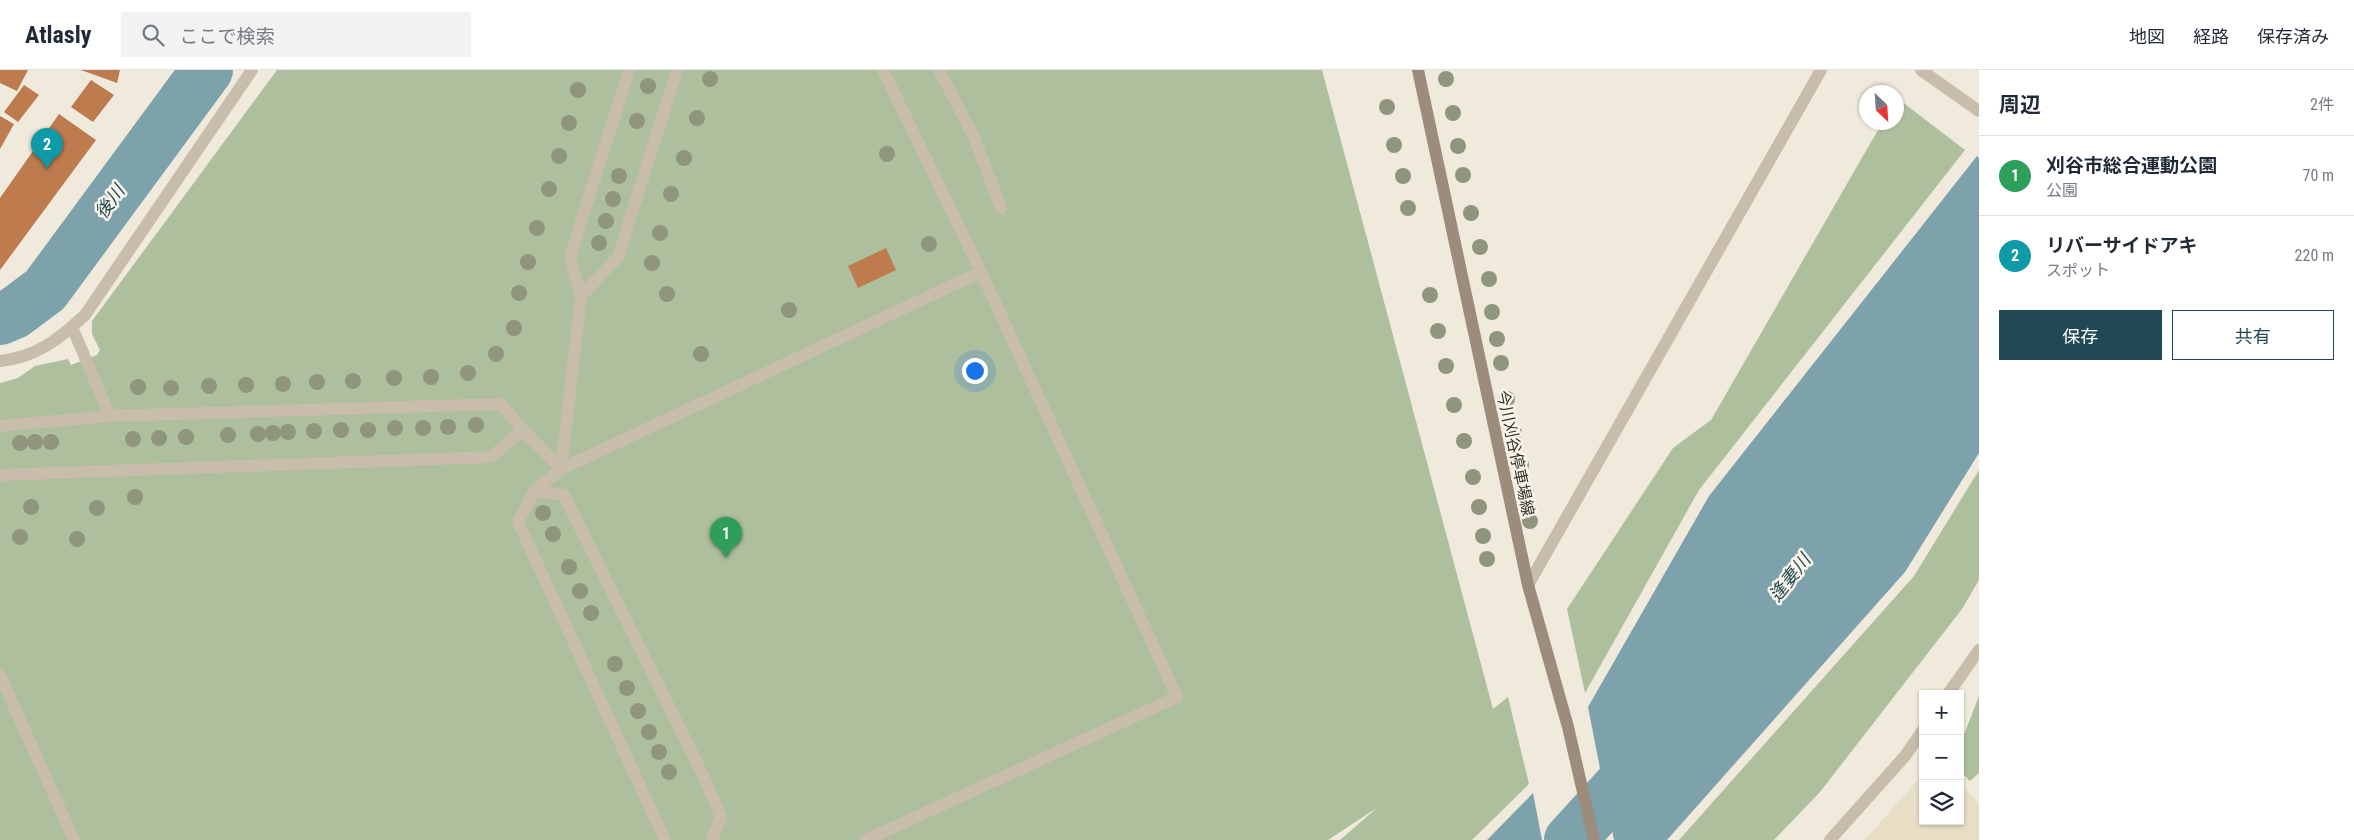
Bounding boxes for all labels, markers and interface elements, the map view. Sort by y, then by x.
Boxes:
search box [121,12,471,57]
text: Atlasly [25,21,91,49]
icon: search [139,21,167,49]
text: ここで検索 [179,25,275,48]
text: 地図 [2129,26,2165,47]
text: 経路 [2193,26,2229,47]
text: 保存済み [2257,26,2329,47]
north arrow [1859,85,1904,130]
text: 周辺 [1999,93,2041,117]
text: 2件 [2310,95,2334,114]
pin: 2 [31,128,63,169]
text: 刈谷市総合運動公園 [2046,154,2217,177]
text: 1 [2011,166,2019,185]
text: 70 m [2302,166,2334,185]
water label: 後川 [91,179,130,222]
text: 公園 [2046,181,2078,200]
text: リバーサイドアキ [2046,234,2198,257]
text: 2 [2011,246,2019,265]
text: 220 m [2295,246,2334,265]
text: スポット [2046,261,2110,280]
button: 保存 [1999,310,2162,360]
button: 共有 [2172,310,2334,360]
your location [962,358,988,384]
street label: 今川刈谷停車場線 [1493,389,1538,518]
pin: 1 [710,517,742,558]
water label: 逢妻川 [1765,548,1816,605]
map controls [1919,690,1964,825]
button: + [1919,690,1964,735]
button: − [1919,735,1964,780]
button: layers [1919,780,1964,825]

